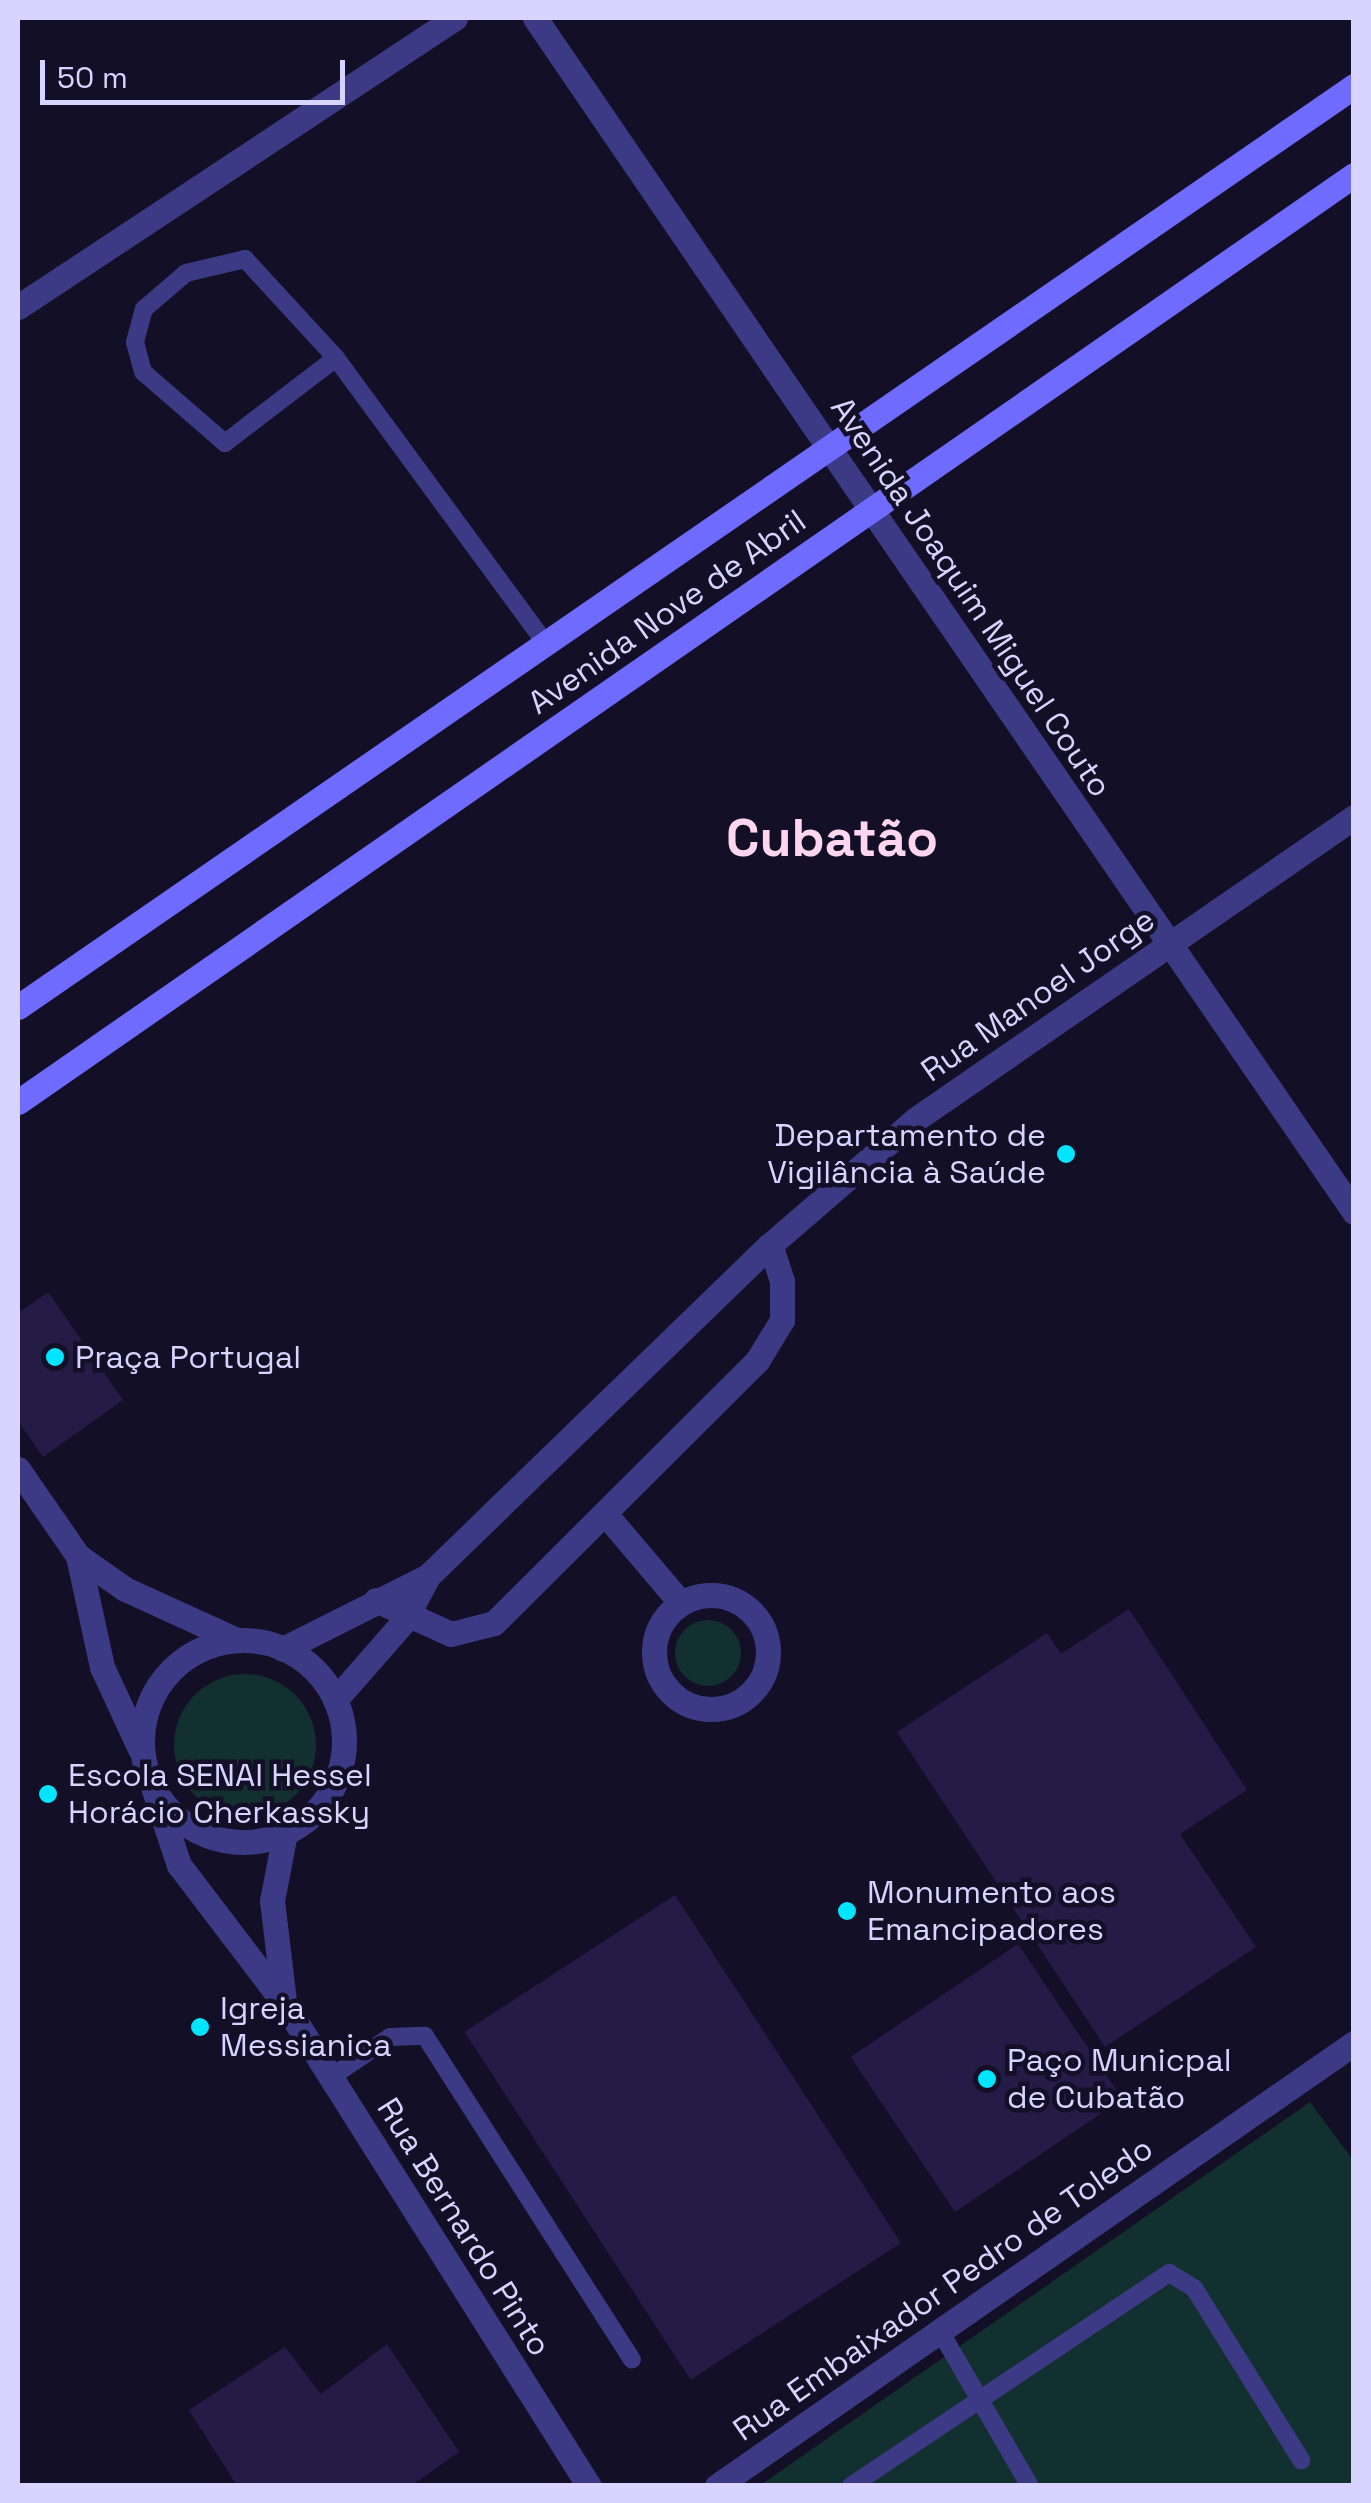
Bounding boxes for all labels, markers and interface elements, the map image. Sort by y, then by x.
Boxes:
scale bar [45,40,350,102]
text: 50 m [57,58,128,97]
street label: Avenida Joaquim Miguel Couto [823,390,1119,804]
street label: Avenida Nove de Abril [521,502,813,722]
district label: Cubatão [726,808,938,870]
street label: Rua Manoel Jorge [914,900,1162,1090]
place label: Departamento de Vigilância à Saúde [767,1117,1046,1192]
marker: Departamento de Vigilância à Saúde [1055,1143,1077,1165]
place label: Praça Portugal [75,1338,301,1376]
marker: Praça Portugal [44,1346,66,1368]
place label: Escola SENAI Hessel Horácio Cherkassky [68,1757,372,1832]
marker: Escola SENAI Hessel Horácio Cherkassky [37,1783,59,1805]
place label: Monumento aos Emancipadores [867,1874,1116,1949]
marker: Monumento aos Emancipadores [836,1900,858,1922]
place label: Igreja Messianica [220,1990,392,2065]
marker: Igreja Messianica [189,2016,211,2038]
place label: Paço Municpal de Cubatão [1007,2042,1232,2117]
marker: Paço Municpal de Cubatão [976,2068,998,2090]
street label: Rua Bernardo Pinto [369,2091,559,2363]
street label: Rua Embaixador Pedro de Toledo [726,2129,1160,2449]

